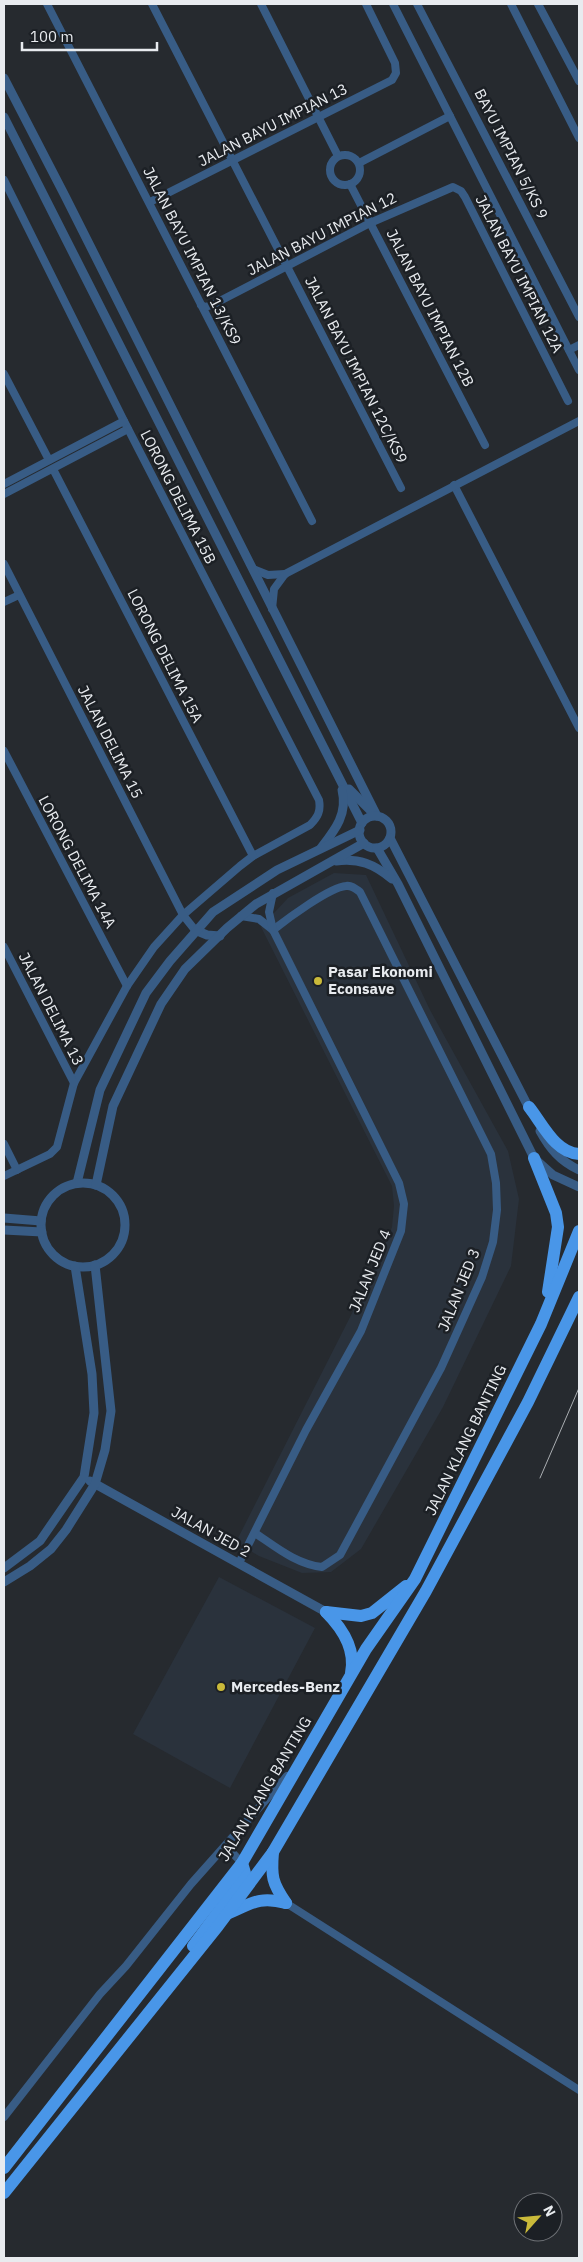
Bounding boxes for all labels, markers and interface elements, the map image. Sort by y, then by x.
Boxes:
scale bar [22,20,158,52]
text: 100 m [30,27,74,46]
street label: JALAN BAYU IMPIAN 13 [195,79,351,170]
street label: BAYU IMPIAN 5/KS 9 [470,86,552,222]
street label: JALAN BAYU IMPIAN 13/KS9 [139,163,246,348]
street label: JALAN BAYU IMPIAN 12 [244,188,400,279]
street label: JALAN BAYU IMPIAN 12A [471,192,568,356]
street label: JALAN BAYU IMPIAN 12B [382,226,479,390]
street label: JALAN BAYU IMPIAN 12C/KS9 [301,273,412,466]
street label: LORONG DELIMA 15B [136,427,220,567]
street label: LORONG DELIMA 15A [123,586,208,726]
street label: JALAN DELIMA 15 [74,682,147,802]
street label: LORONG DELIMA 14A [34,792,121,932]
street label: JALAN DELIMA 13 [15,949,88,1069]
place label: Pasar Ekonomi Econsave [328,962,433,998]
marker: Pasar Ekonomi Econsave [312,975,324,987]
street label: JALAN JED 4 [344,1227,395,1315]
street label: JALAN JED 3 [433,1246,484,1334]
street label: JALAN KLANG BANTING [421,1361,510,1518]
street label: JALAN JED 2 [168,1502,254,1561]
place label: Mercedes-Benz [231,1677,340,1696]
marker: Mercedes-Benz [215,1681,227,1693]
street label: JALAN KLANG BANTING [214,1713,315,1865]
north arrow [513,2192,563,2242]
text: N [539,2202,560,2220]

